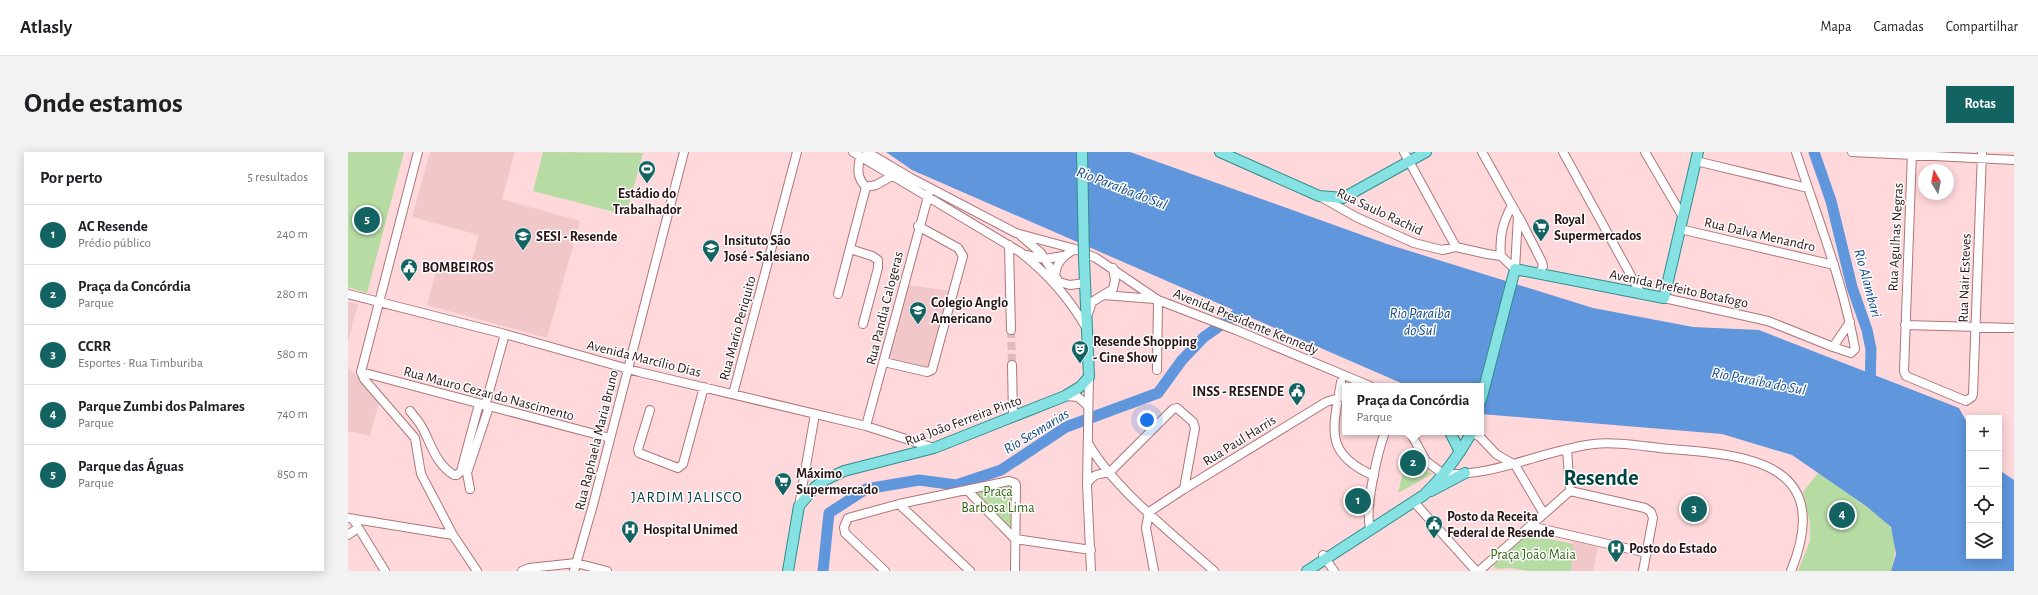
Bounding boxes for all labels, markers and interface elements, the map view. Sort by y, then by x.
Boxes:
text: Atlasly [20,18,72,37]
text: Mapa [1821,20,1851,34]
text: Camadas [1873,20,1924,34]
text: Compartilhar [1946,20,2018,34]
button: Rotas [1946,86,2014,123]
text: Onde estamos [24,90,183,118]
sports icon: Estádio do Trabalhador [637,159,657,184]
water label: Rio Paraíba do Sul [1074,164,1169,213]
north arrow [1918,164,1954,200]
text: Por perto [40,169,103,186]
text: 5 resultados [248,171,308,184]
street label: Rua Agulhas Negras [1886,182,1906,292]
street label: Rua Saulo Rachid [1334,186,1425,238]
place label: Estádio do Trabalhador [613,187,681,217]
pin: 5 [354,205,380,235]
place label: Royal Supermercados [1554,213,1641,243]
street label: Rua Dalva Menandro [1703,215,1817,255]
supermarket icon: Royal Supermercados [1531,217,1551,242]
text: AC Resende [78,219,148,234]
school or university icon: SESI - Resende [513,226,533,251]
text: 1 [51,228,55,241]
text: 240 m [276,228,308,241]
place label: SESI - Resende [536,230,618,244]
street label: Rua Nair Esteves [1956,233,1974,323]
place label: Insituto São José - Salesiano [724,234,810,264]
text: Prédio público [78,237,151,250]
school or university icon: Insituto São José - Salesiano [701,238,721,263]
water label: Rio Alambari [1851,247,1884,319]
street label: Rua Pandia Calogeras [864,250,906,367]
public building icon: BOMBEIROS [399,257,419,282]
place label: BOMBEIROS [422,261,494,275]
street label: Avenida Prefeito Botafogo [1608,267,1750,311]
street label: Rua Mario Periquito [717,274,759,382]
text: Praça da Concórdia [78,279,191,294]
street label: Avenida Presidente Kennedy [1171,286,1320,357]
text: 2 [50,288,56,301]
text: 280 m [277,288,308,301]
place label: Colegio Anglo Americano [931,296,1008,326]
text: Parque [78,297,114,310]
school or university icon: Colegio Anglo Americano [908,300,928,325]
water label: Rio Paraíba do Sul [1390,306,1450,338]
place label: Resende Shopping - Cine Show [1093,335,1198,365]
street label: Avenida Marcílio Dias [585,338,702,380]
text: CCRR [78,339,111,354]
theatre icon: Resende Shopping - Cine Show [1070,339,1090,364]
text: 3 [50,348,56,361]
text: 580 m [277,348,308,361]
text: Esportes · Rua Timburiba [78,357,203,370]
street label: Rua Mauro Cezar do Nascimento [402,364,576,424]
water label: Rio Paraíba do Sul [1711,365,1808,398]
street label: Rua Raphaela Maria Bruno [573,369,621,512]
public building icon: INSS - RESENDE [1287,381,1307,406]
popup [1342,383,1484,435]
place label: INSS - RESENDE [1192,385,1284,399]
street label: Rua João Ferreira Pinto [903,393,1024,449]
text: Praça da Concórdia [1356,393,1470,408]
text: Parque Zumbi dos Palmares [78,399,245,414]
water label: Rio Sesmarias [1001,406,1072,457]
text: 4 [50,408,56,421]
text: 740 m [277,408,308,421]
your location [1137,410,1157,430]
text: Parque [1356,411,1392,424]
street label: Rua Paul Harris [1201,413,1278,469]
map controls [1966,415,2002,559]
button: + [1966,415,2002,451]
text: Parque [78,417,114,430]
pin: 2 [1400,448,1426,478]
button: − [1966,451,2002,487]
text: Parque das Águas [78,459,184,474]
place label: Máximo Supermercado [796,467,878,497]
district label: Resende [1563,467,1639,489]
text: 5 [50,468,56,481]
text: 850 m [277,468,308,481]
supermarket icon: Máximo Supermercado [773,471,793,496]
text: Parque [78,477,114,490]
park label: Praça Barbosa Lima [961,485,1035,515]
pin: 1 [1345,486,1371,516]
button: locate [1966,487,2002,523]
district label: JARDIM JALISCO [631,490,743,505]
pin: 3 [1681,494,1707,524]
pin: 4 [1829,500,1855,530]
place label: Posto da Receita Federal de Resende [1447,510,1555,540]
public building icon: Posto da Receita Federal de Resende [1424,514,1444,539]
hospital icon: Hospital Unimed [620,519,640,544]
place label: Hospital Unimed [643,523,739,537]
button: layers [1966,523,2002,559]
hospital icon: Posto do Estado [1606,538,1626,563]
place label: Posto do Estado [1629,542,1717,556]
park label: Praça João Maia [1490,548,1576,562]

